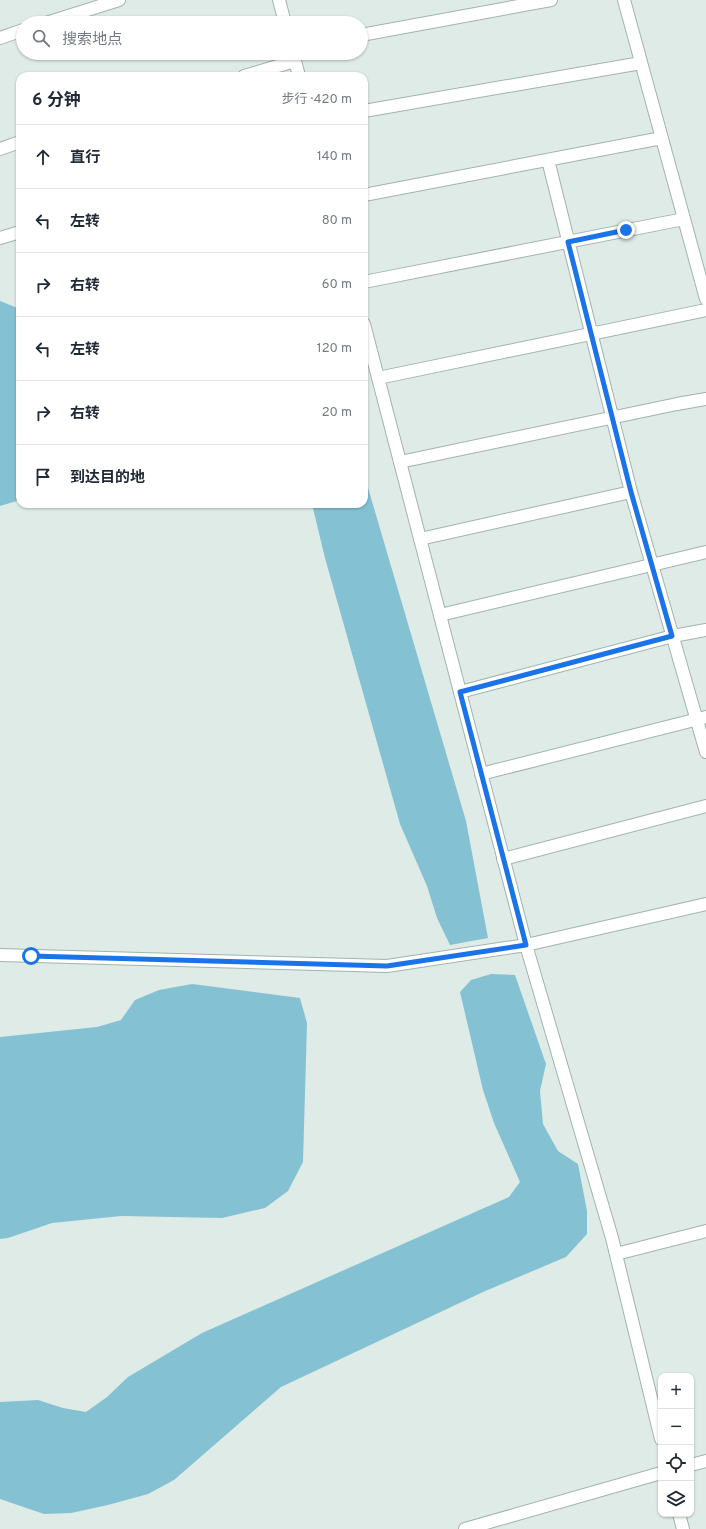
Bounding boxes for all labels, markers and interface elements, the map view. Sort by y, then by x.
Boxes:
search box [16,16,368,60]
icon: search [30,27,52,49]
text: 搜索地点 [62,31,122,50]
text: 6 分钟 [32,90,81,112]
text: 步行 · 420 m [281,92,352,108]
icon: ahead [32,146,54,168]
text: 直行 [70,149,100,168]
text: 140 m [317,149,352,165]
icon: left [32,210,54,232]
text: 左转 [70,213,100,232]
text: 80 m [322,213,352,229]
route end [617,221,635,239]
icon: right [32,274,54,296]
text: 右转 [70,277,100,296]
text: 60 m [322,277,352,293]
icon: left [32,338,54,360]
text: 左转 [70,341,100,360]
text: 120 m [317,341,352,357]
icon: right [32,402,54,424]
text: 右转 [70,405,100,424]
text: 20 m [322,405,352,421]
icon: arrive [32,466,54,488]
text: 到达目的地 [70,469,145,488]
route start [22,947,40,965]
map controls [658,1373,694,1517]
button: + [658,1373,694,1409]
button: − [658,1409,694,1445]
button: locate [658,1445,694,1481]
button: layers [658,1481,694,1517]

